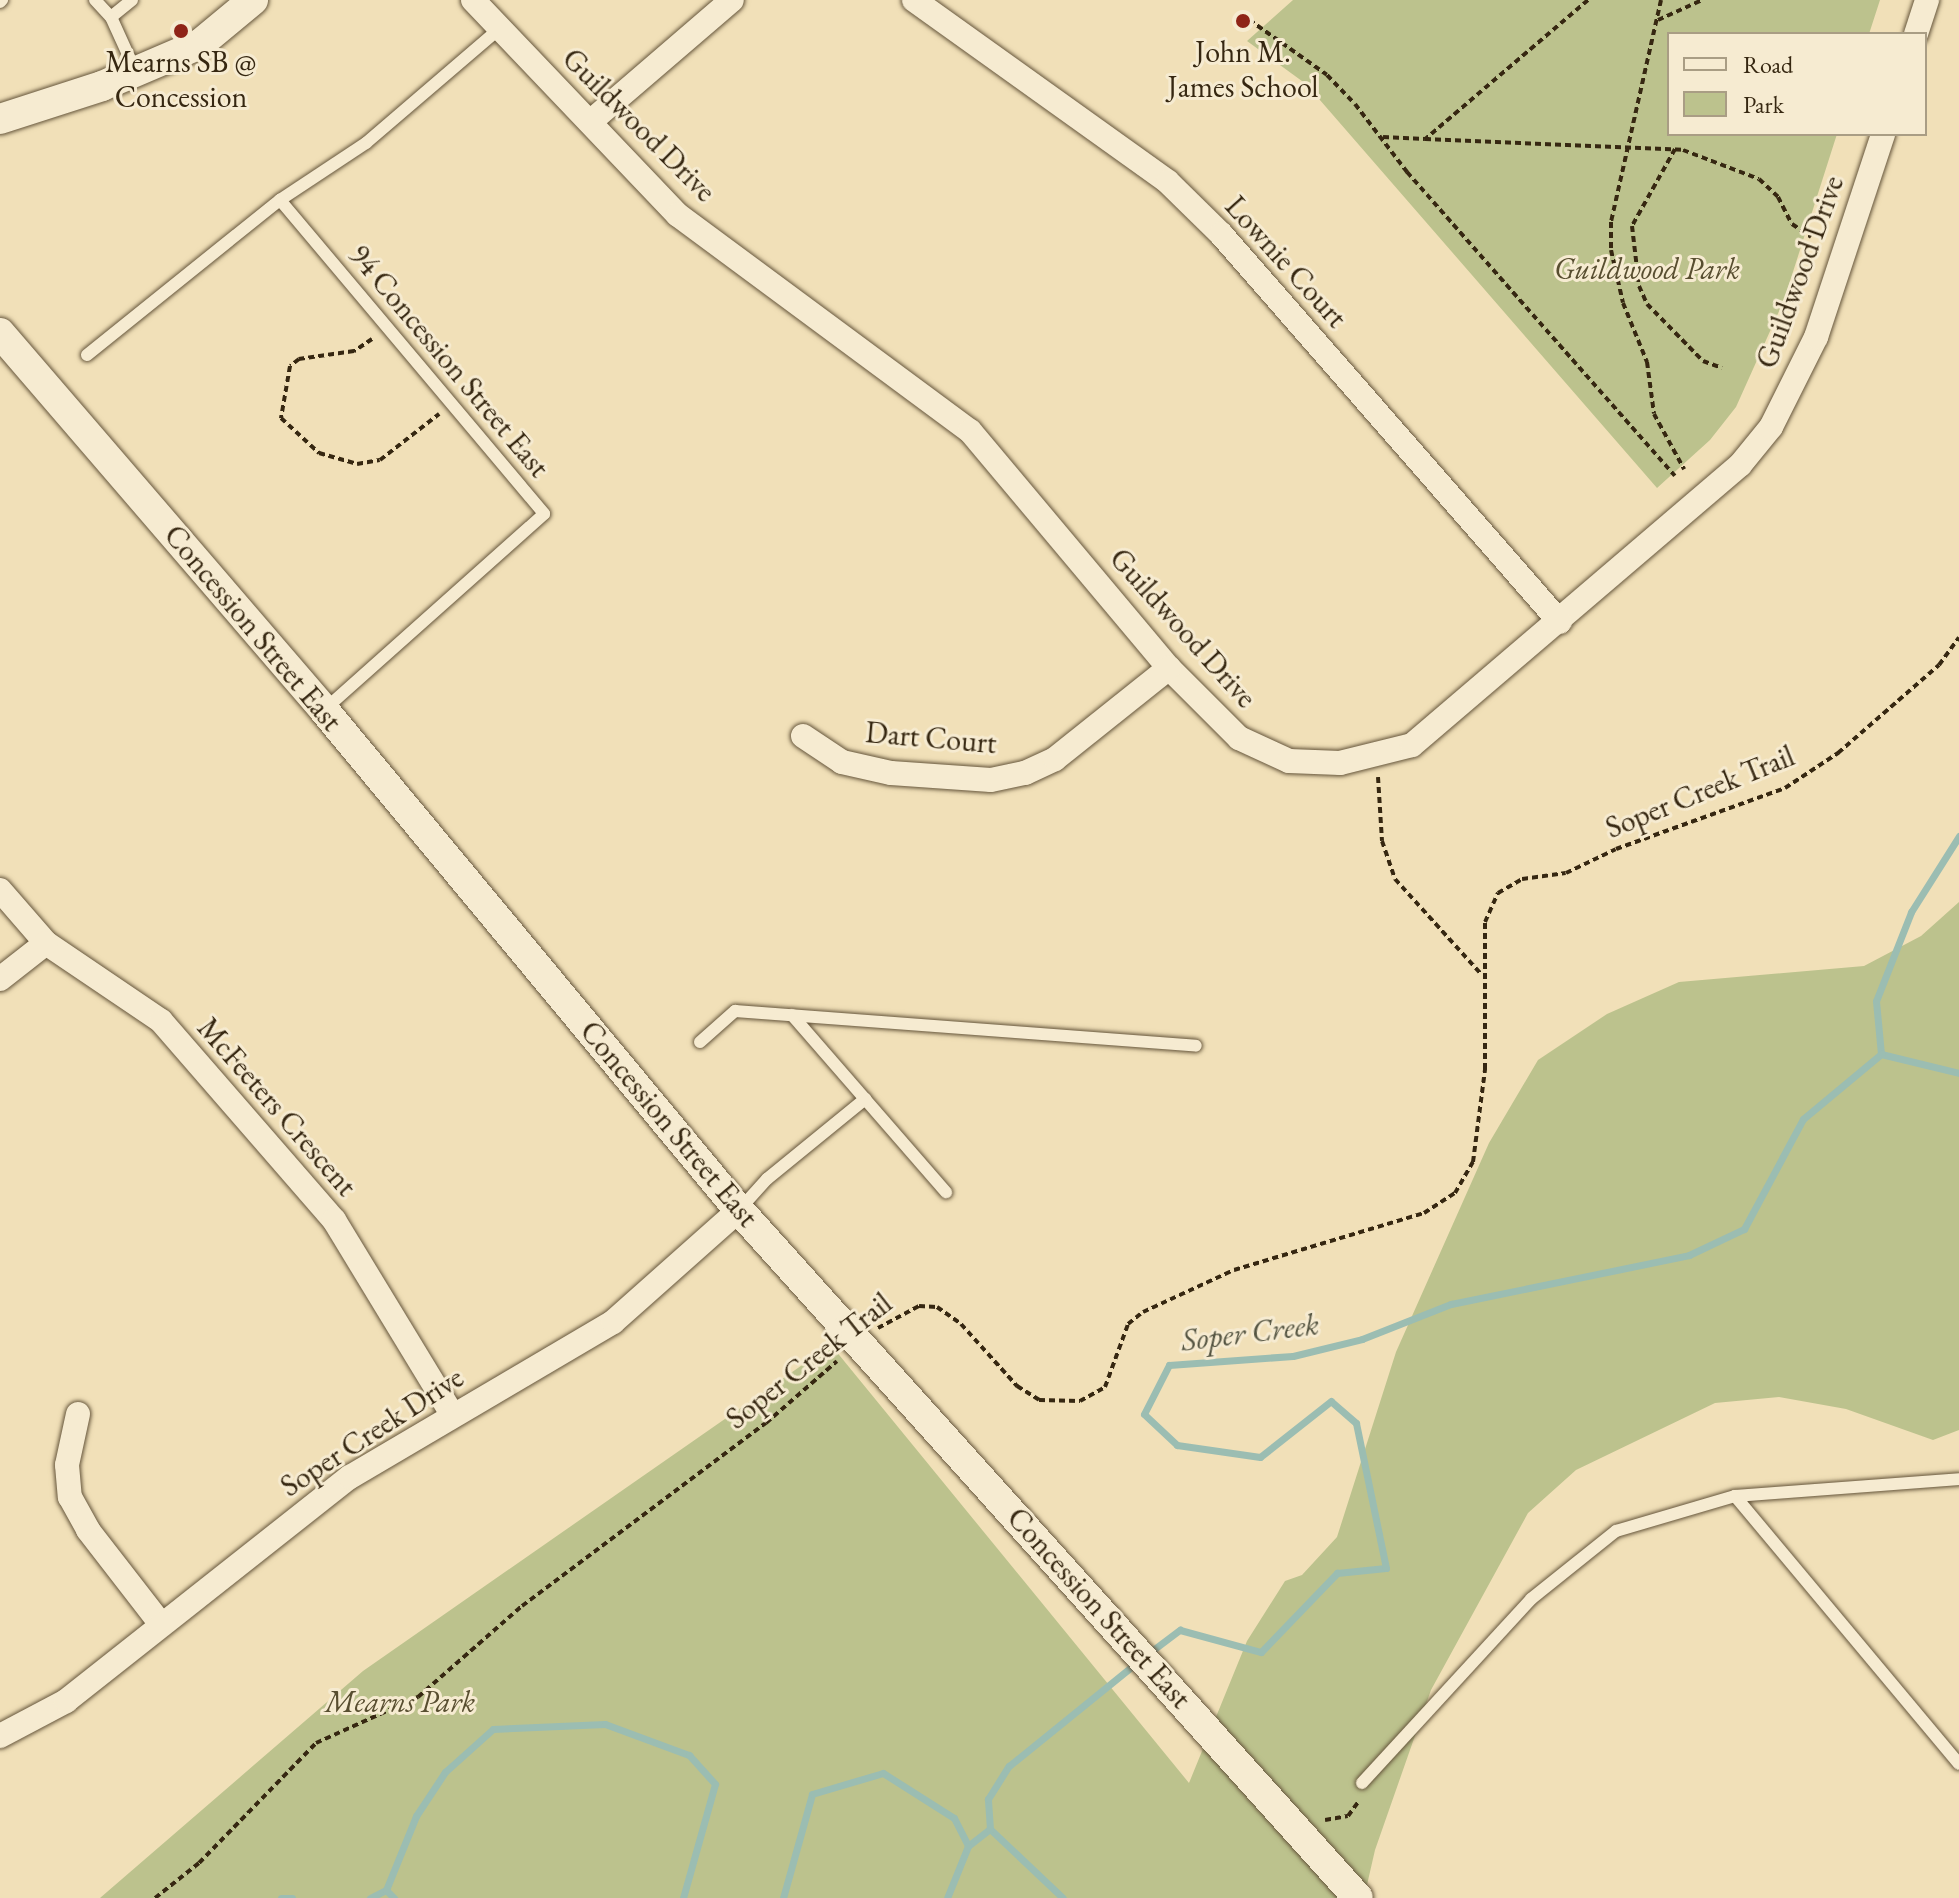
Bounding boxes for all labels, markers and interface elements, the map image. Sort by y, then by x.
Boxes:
marker: John M. James School [1234,12,1252,30]
marker: Mearns SB @ Concession [172,22,190,40]
legend [1667,32,1927,136]
place label: John M. James School [1168,34,1318,104]
street label: Guildwood Drive [555,41,723,209]
place label: Mearns SB @ Concession [105,44,257,114]
text: Road [1743,49,1793,80]
text: Park [1743,89,1784,120]
street label: Guildwood Drive [1749,171,1851,373]
street label: Lownie Court [1218,189,1354,335]
street label: 94 Concession Street East [341,237,557,485]
park label: Guildwood Park [1554,251,1740,287]
street label: Concession Street East [156,518,350,738]
street label: Guildwood Drive [1102,541,1264,715]
street label: Dart Court [864,714,998,762]
street label: Soper Creek Trail [1600,738,1800,846]
street label: McFeeters Crescent [190,1011,364,1203]
street label: Concession Street East [572,1014,766,1234]
street label: Soper Creek Trail [719,1285,899,1437]
water label: Soper Creek [1179,1305,1321,1359]
street label: Soper Creek Drive [274,1360,470,1504]
street label: Concession Street East [999,1500,1199,1716]
park label: Mearns Park [325,1684,475,1720]

